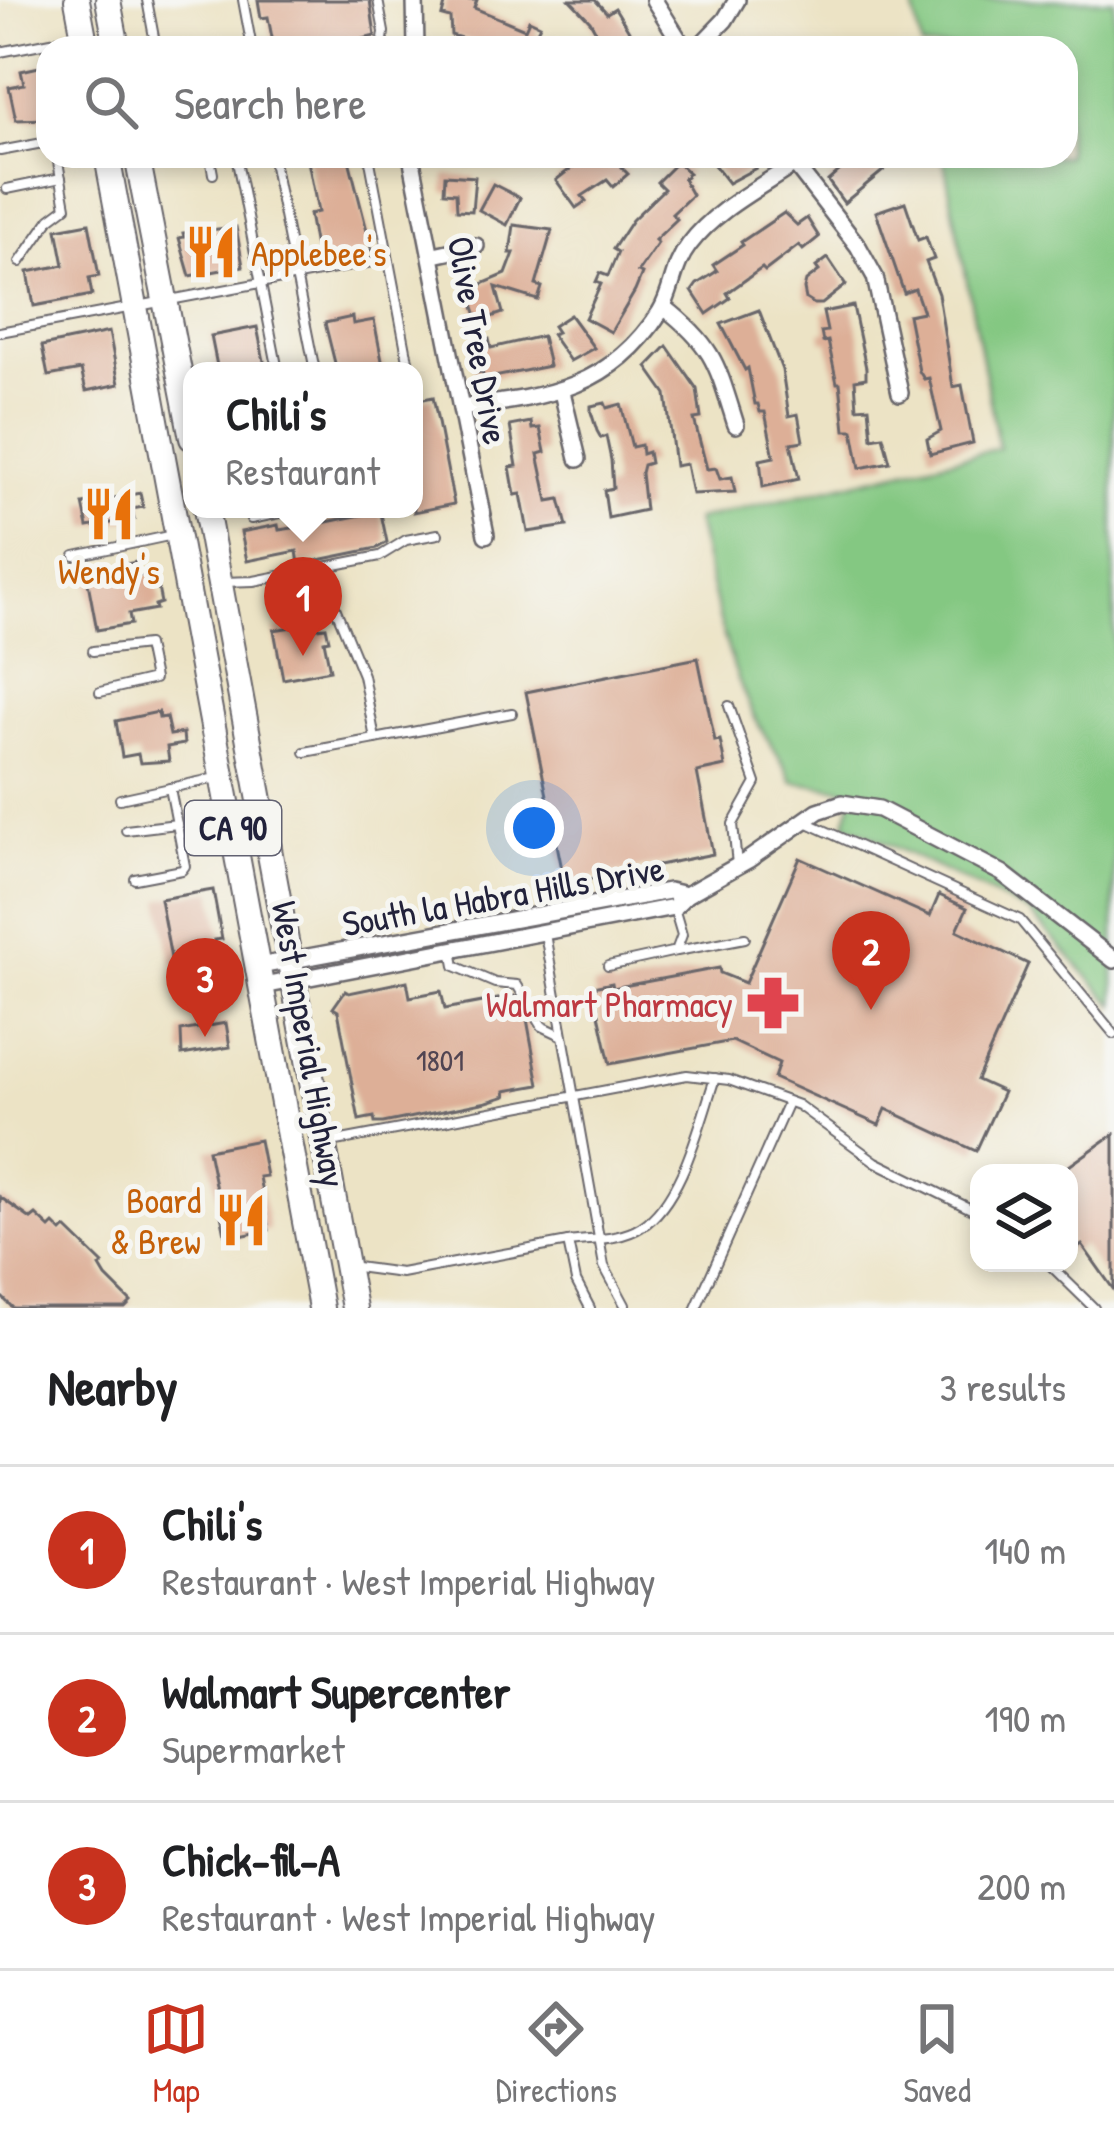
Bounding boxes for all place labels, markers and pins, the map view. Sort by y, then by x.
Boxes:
restaurant icon: Applebee's [182,223,240,281]
place label: Applebee's [251,228,387,277]
restaurant icon: Wendy's [80,485,138,543]
place label: Wendy's [58,546,160,595]
pin: 1 [264,557,342,656]
pin: 2 [832,911,910,1010]
pin: 3 [166,938,244,1037]
pharmacy icon: Walmart Pharmacy [744,974,802,1032]
place label: Walmart Pharmacy [486,979,733,1028]
place label: Board & Brew [111,1175,201,1265]
restaurant icon: Board & Brew [212,1191,270,1249]

